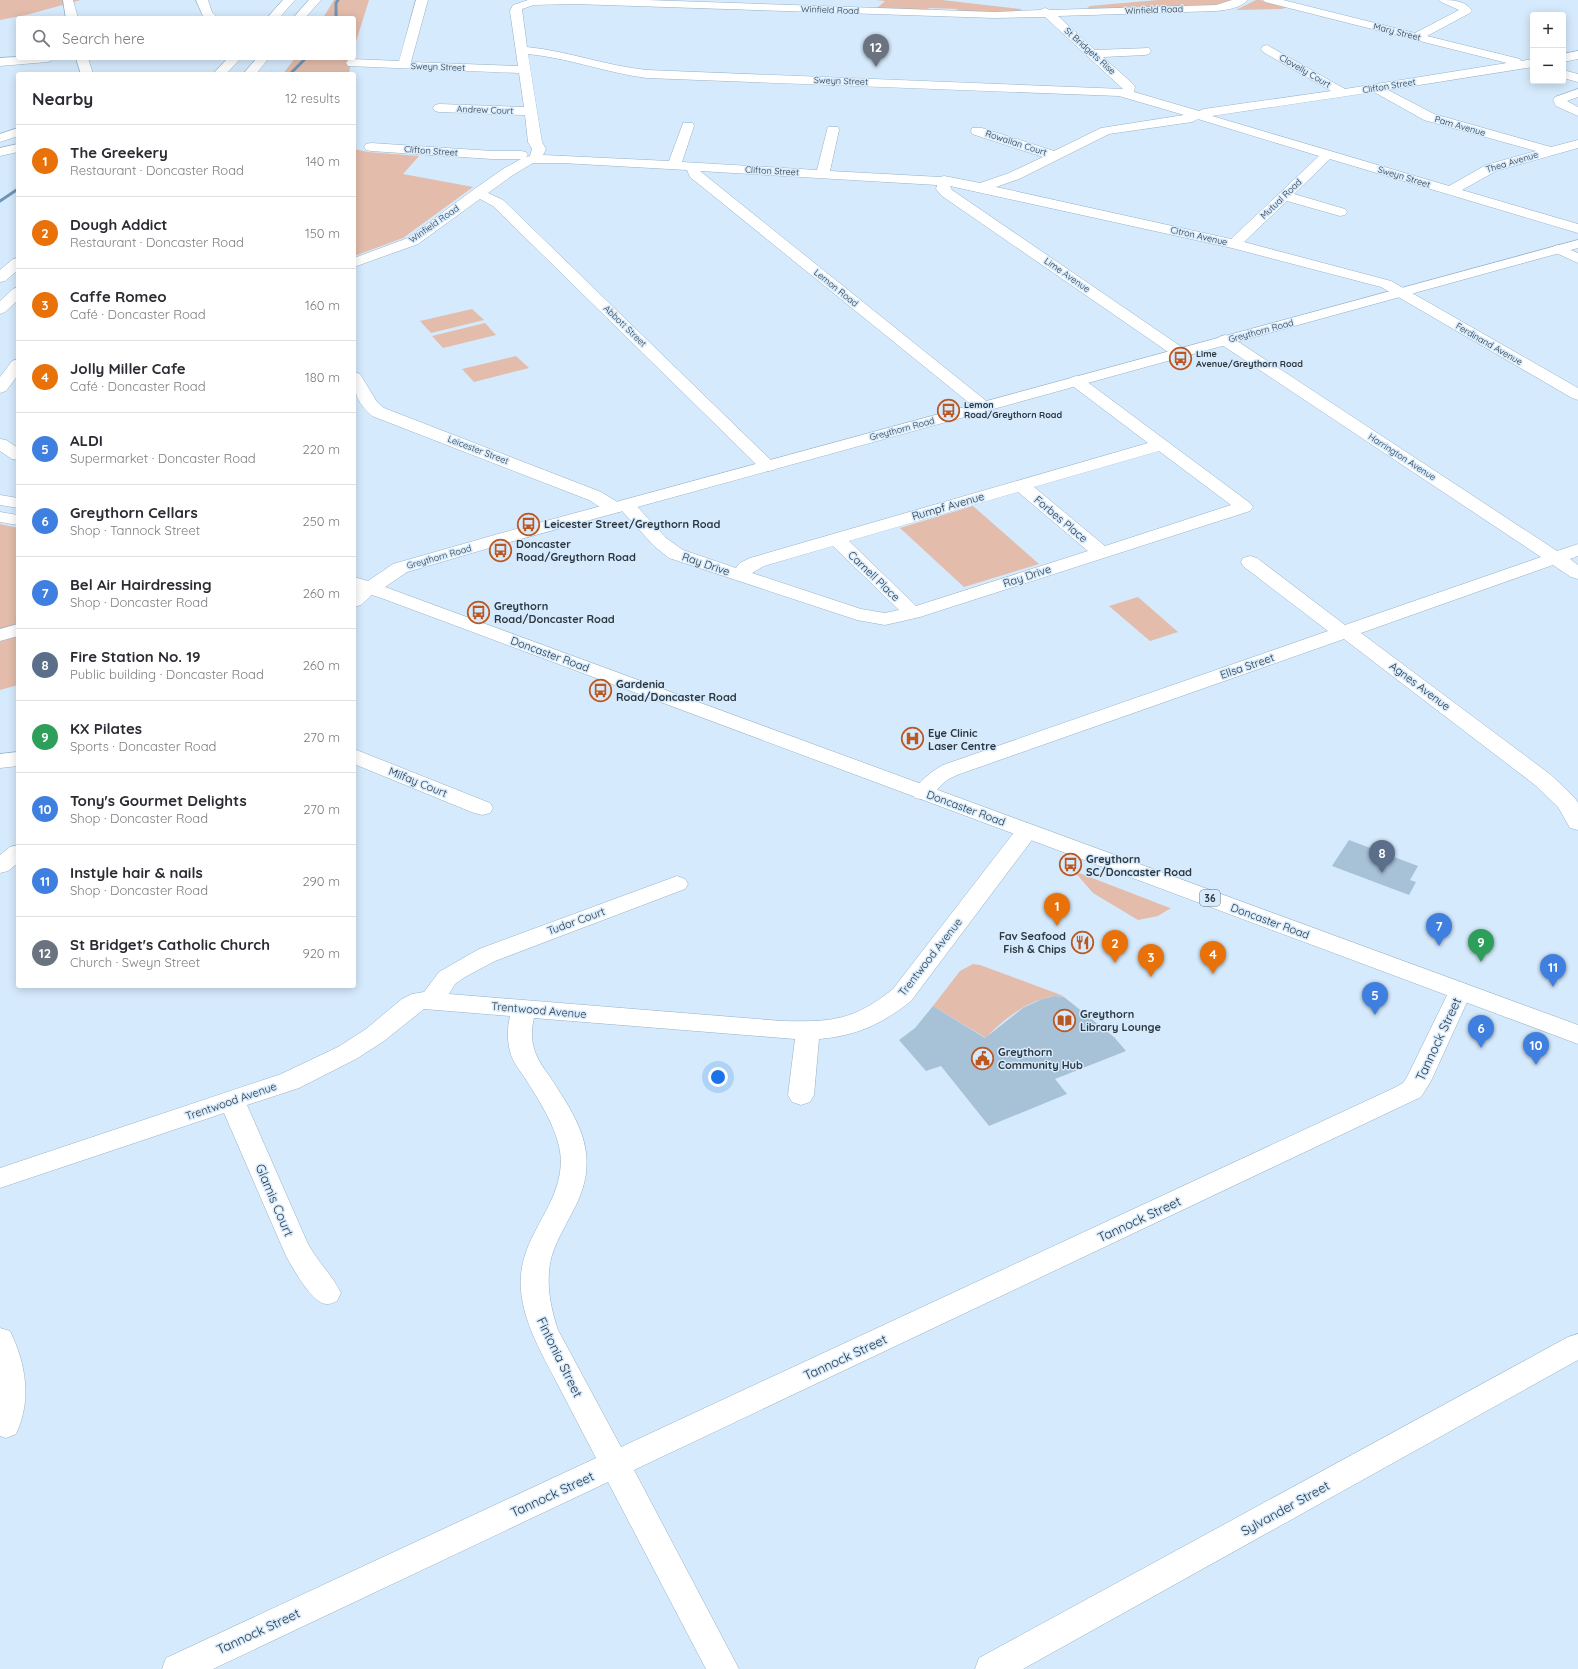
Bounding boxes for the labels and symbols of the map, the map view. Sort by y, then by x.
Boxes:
street label: Winfield Road [801,3,859,16]
street label: Winfield Road [1125,3,1183,16]
street label: Mary Street [1372,20,1422,43]
street label: St Bridgets Rise [1063,25,1118,76]
pin: 12 [863,34,889,67]
street label: Clovelly Court [1278,51,1333,90]
street label: Sweyn Street [411,60,465,73]
street label: Sweyn Street [814,74,868,87]
street label: Clifton Street [1361,76,1416,95]
street label: Andrew Court [456,103,514,116]
street label: Pam Avenue [1434,113,1487,138]
street label: Rowallan Court [984,127,1048,158]
street label: Clifton Street [404,143,458,158]
street label: Thea Avenue [1484,148,1539,175]
street label: Sweyn Street [1377,163,1432,190]
street label: Clifton Street [745,164,799,177]
street label: Mutual Road [1258,176,1304,221]
street label: Winfield Road [407,202,461,245]
street label: Citron Avenue [1170,224,1229,247]
street label: Lime Avenue [1042,255,1092,294]
street label: Lemon Road [812,266,861,309]
street label: Abbott Street [602,302,649,349]
street label: Greythorn Road [1227,317,1295,344]
street label: Ferdinand Avenue [1454,320,1525,367]
bus stop icon: Lime Avenue/Greythorn Road [1168,346,1194,372]
place label: Lime Avenue/Greythorn Road [1196,348,1303,369]
bus stop icon: Lemon Road/Greythorn Road [935,397,961,423]
place label: Lemon Road/Greythorn Road [964,399,1062,420]
street label: Greythorn Road [868,415,936,442]
street label: Harrington Avenue [1366,431,1438,483]
street label: Leicester Street [446,433,510,466]
street label: Rumpf Avenue [910,489,986,523]
street label: Forbes Place [1031,493,1091,545]
bus stop icon: Leicester Street/Greythorn Road [516,511,542,537]
place label: Leicester Street/Greythorn Road [544,517,720,531]
bus stop icon: Doncaster Road/Greythorn Road [487,537,513,563]
place label: Doncaster Road/Greythorn Road [516,537,636,564]
street label: Greythorn Road [405,542,472,571]
street label: Carnell Place [845,548,903,604]
street label: Ray Drive [680,549,732,579]
street label: Ray Drive [1001,562,1053,590]
bus stop icon: Greythorn Road/Doncaster Road [465,599,491,625]
place label: Greythorn Road/Doncaster Road [494,599,615,626]
street label: Doncaster Road [509,633,591,675]
street label: Ellsa Street [1218,650,1276,682]
street label: Agnes Avenue [1387,659,1453,713]
bus stop icon: Gardenia Road/Doncaster Road [588,677,614,703]
place label: Gardenia Road/Doncaster Road [616,677,737,704]
hospital icon: Eye Clinic Laser Centre [899,726,925,752]
place label: Eye Clinic Laser Centre [928,726,997,753]
street label: Milfay Court [387,764,450,800]
street label: Doncaster Road [925,787,1007,829]
pin: 8 [1369,840,1395,873]
bus stop icon: Greythorn SC/Doncaster Road [1057,852,1083,878]
place label: Greythorn SC/Doncaster Road [1086,852,1192,879]
road number: 36 [1200,890,1220,906]
pin: 1 [1044,893,1070,926]
street label: Doncaster Road [1229,900,1311,942]
street label: Tudor Court [545,904,607,938]
pin: 7 [1426,913,1452,946]
street label: Trentwood Avenue [895,915,965,999]
place label: Fav Seafood Fish & Chips [999,929,1066,956]
restaurant icon: Fav Seafood Fish & Chips [1069,929,1095,955]
pin: 9 [1468,929,1494,962]
pin: 2 [1102,930,1128,963]
pin: 4 [1200,941,1226,974]
pin: 3 [1138,944,1164,977]
pin: 11 [1540,954,1566,987]
pin: 5 [1362,982,1388,1015]
street label: Tannock Street [1412,995,1464,1083]
street label: Trentwood Avenue [491,999,587,1021]
library icon: Greythorn Library Lounge [1052,1007,1078,1033]
place label: Greythorn Library Lounge [1080,1007,1161,1034]
pin: 6 [1468,1015,1494,1048]
pin: 10 [1523,1032,1549,1065]
public building icon: Greythorn Community Hub [970,1045,996,1071]
place label: Greythorn Community Hub [998,1045,1083,1072]
your location [708,1067,728,1087]
street label: Trentwood Avenue [184,1079,278,1123]
street label: Glamis Court [253,1161,297,1239]
street label: Tannock Street [1095,1193,1183,1245]
street label: Fintonia Street [534,1314,586,1400]
street label: Tannock Street [801,1331,889,1383]
street label: Tannock Street [508,1468,596,1520]
street label: Sylvander Street [1238,1477,1332,1539]
street label: Tannock Street [214,1605,302,1657]

